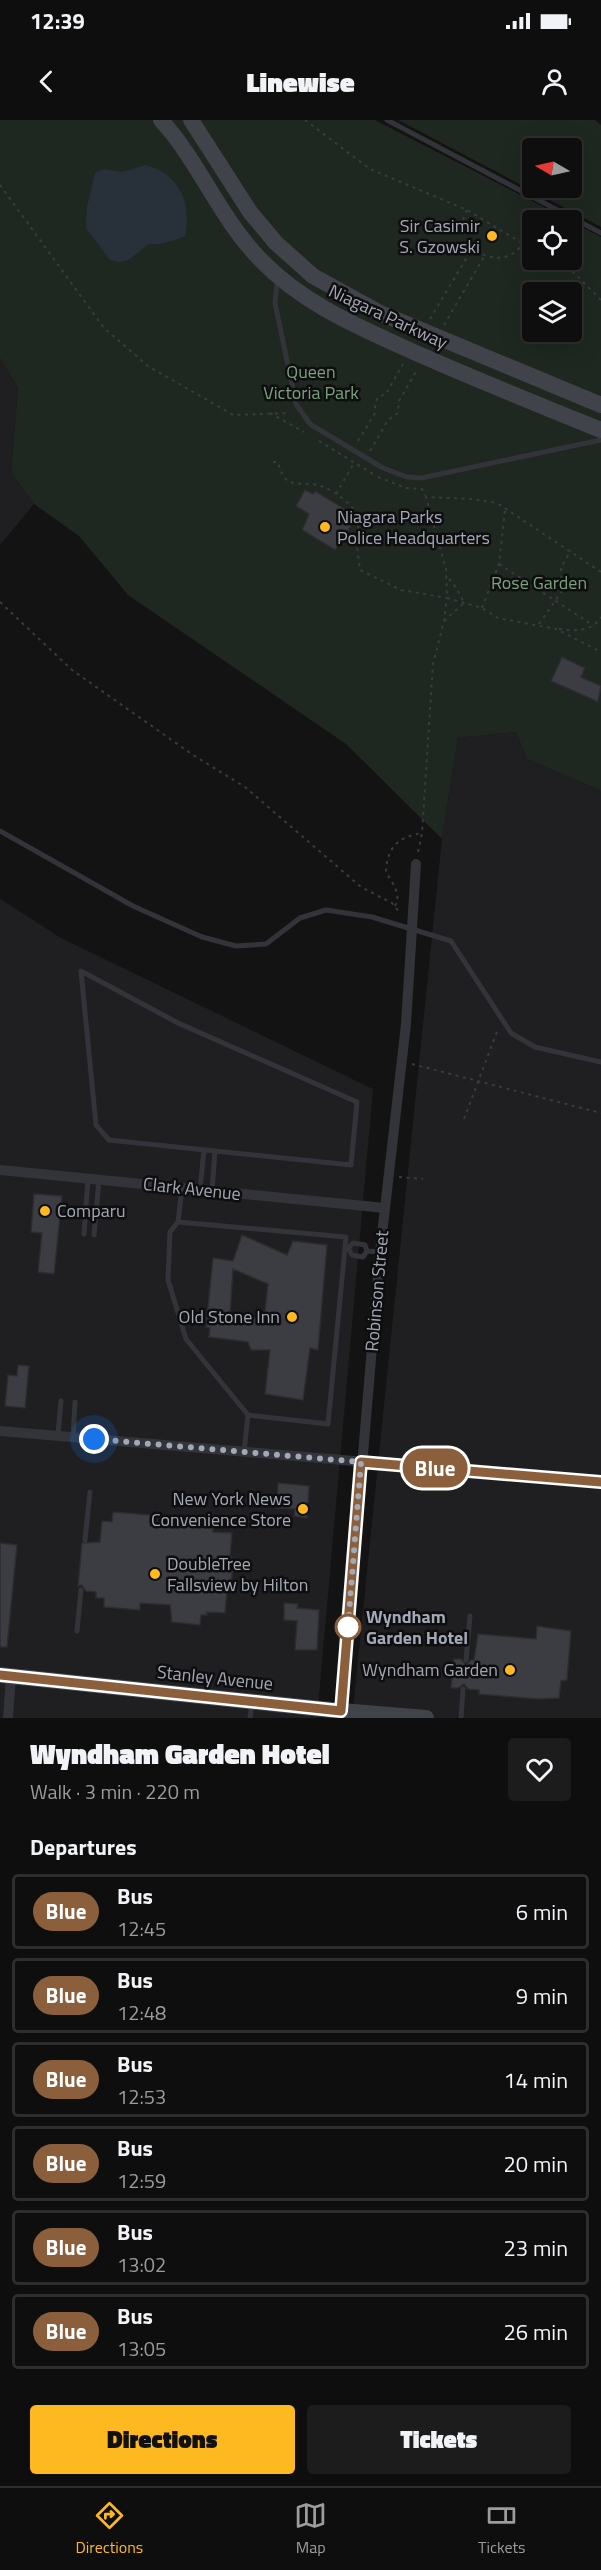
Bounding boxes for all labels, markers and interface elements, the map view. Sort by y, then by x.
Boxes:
text: 12:39 [30,4,85,38]
text: Linewise [246,61,355,102]
icon: back [30,65,63,98]
icon: person [538,65,571,98]
north arrow [522,138,582,198]
map controls [522,138,582,342]
button: locate [522,210,582,270]
place label: Sir Casimir S. Gzowski [399,212,480,260]
marker: Sir Casimir S. Gzowski [485,229,499,243]
street label: Niagara Parkway [324,277,452,356]
button: layers [522,282,582,342]
park label: Queen Victoria Park [263,358,359,406]
place label: Niagara Parks Police Headquarters [337,503,490,551]
marker: Niagara Parks Police Headquarters [318,520,332,534]
park label: Rose Garden [491,569,587,596]
street label: Clark Avenue [142,1170,242,1207]
place label: Comparu [57,1197,125,1224]
marker: Comparu [38,1204,52,1218]
street label: Robinson Street [358,1229,395,1353]
place label: Old Stone Inn [179,1303,280,1330]
marker: Old Stone Inn [285,1310,299,1324]
your location [79,1424,109,1454]
line badge: Blue [393,1448,477,1488]
text: Blue [415,1452,455,1484]
place label: New York News Convenience Store [151,1485,291,1533]
marker: New York News Convenience Store [296,1502,310,1516]
place label: DoubleTree Fallsview by Hilton [167,1550,308,1598]
marker: DoubleTree Fallsview by Hilton [148,1567,162,1581]
place label: Wyndham Garden Hotel [366,1603,468,1651]
marker: Wyndham Garden Hotel [335,1614,361,1640]
place label: Wyndham Garden [362,1656,498,1683]
street label: Stanley Avenue [156,1658,274,1697]
marker: Wyndham Garden [503,1663,517,1677]
text: Wyndham Garden Hotel [30,1732,330,1775]
button: heart [508,1738,571,1801]
text: Walk · 3 min · 220 m [30,1776,200,1807]
text: Departures [30,1830,137,1864]
text: Bus [117,1879,153,1913]
text: Blue [46,1895,86,1927]
text: 6 min [516,1895,568,1929]
text: 12:45 [117,1913,166,1944]
text: Bus [117,1963,153,1997]
text: Blue [46,1979,86,2011]
text: 9 min [516,1979,568,2013]
text: 12:48 [117,1997,166,2028]
text: Bus [117,2047,153,2081]
text: Blue [46,2063,86,2095]
text: 14 min [503,2063,568,2097]
text: 12:53 [117,2081,166,2112]
text: Bus [117,2131,153,2165]
text: Blue [46,2147,86,2179]
text: 20 min [503,2147,568,2181]
text: 12:59 [117,2165,166,2196]
text: Bus [117,2215,153,2249]
text: Blue [46,2231,86,2263]
text: 23 min [503,2231,568,2265]
text: 13:02 [117,2249,166,2280]
text: Bus [117,2299,153,2333]
text: Blue [46,2315,86,2347]
text: 26 min [503,2315,568,2349]
text: 13:05 [117,2333,166,2364]
button: Directions [30,2405,295,2474]
button: Tickets [307,2405,571,2474]
tab: Directions [75,2499,143,2559]
tab: Map [294,2499,327,2559]
tab: Tickets [478,2499,526,2559]

